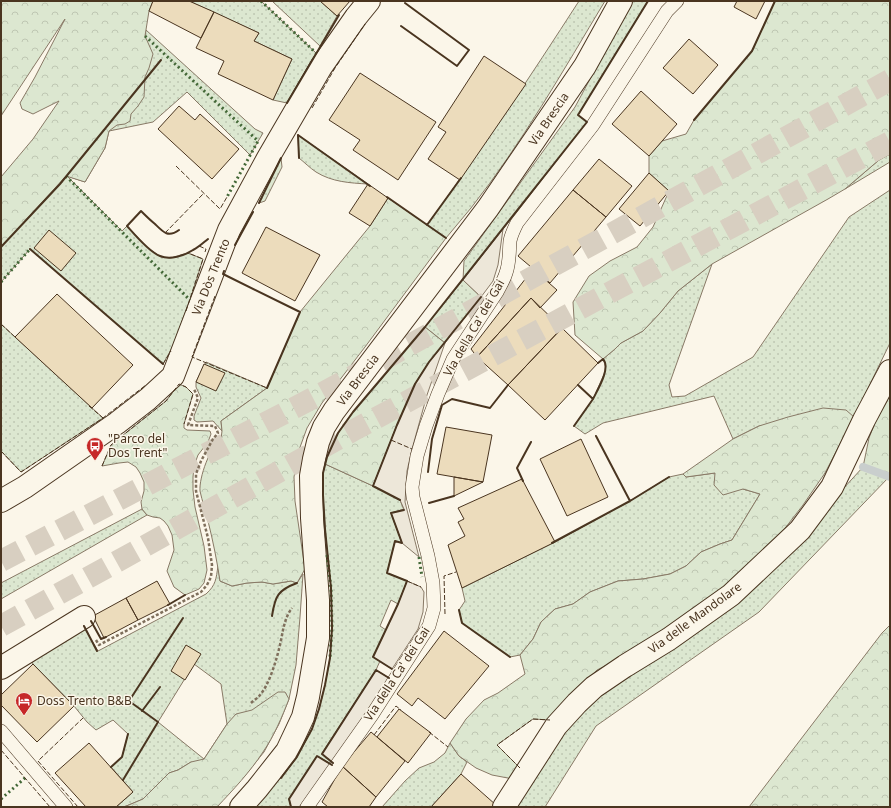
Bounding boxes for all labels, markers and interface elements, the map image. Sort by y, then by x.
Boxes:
street label: Via Brescia [525,89,573,149]
street label: Via Dòs Trento [187,236,234,318]
street label: Via della Ca' dei Gai [439,276,508,379]
street label: Via Brescia [333,350,383,409]
place label: "Parco del Dos Trent" [108,430,167,461]
bus stop icon: "Parco del Dos Trent" [85,436,105,461]
street label: Via delle Mandolare [645,578,745,657]
street label: Via della Ca' dei Gai [360,623,433,724]
hotel icon: Doss Trento B&B [14,691,34,716]
place label: Doss Trento B&B [37,692,132,709]

